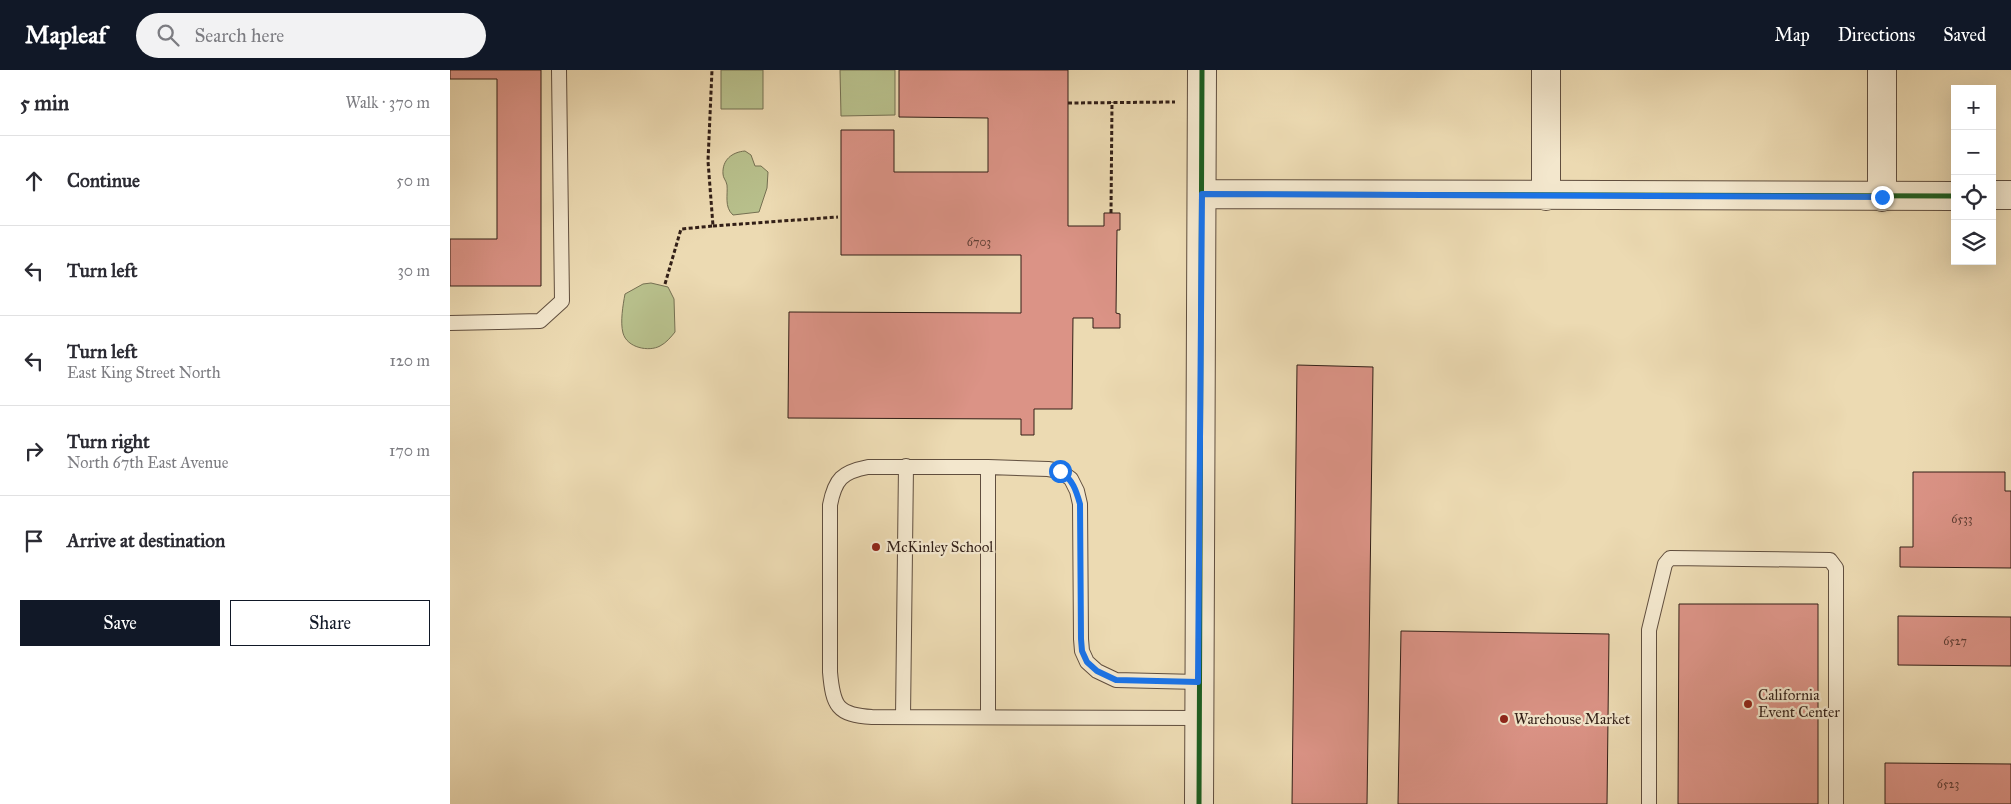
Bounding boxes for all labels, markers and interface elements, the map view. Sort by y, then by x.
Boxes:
search box [136,13,486,58]
text: Mapleaf [25,20,106,50]
icon: search [154,21,182,49]
text: Search here [194,24,284,47]
text: Map [1774,24,1810,46]
text: Directions [1838,24,1915,46]
text: Saved [1943,24,1986,46]
map controls [1951,85,1996,265]
button: + [1951,85,1996,130]
text: 5 min [20,90,69,116]
text: Walk · 370 m [346,93,430,112]
button: − [1951,130,1996,175]
icon: ahead [20,167,48,195]
text: Continue [67,169,140,192]
text: 50 m [396,171,430,190]
button: locate [1951,175,1996,220]
route end [1871,186,1894,209]
button: layers [1951,220,1996,265]
house number: 6703 [967,235,991,249]
icon: left [20,257,48,285]
text: Turn left [67,259,137,282]
text: 30 m [397,261,430,280]
text: Turn left [67,340,137,363]
icon: left [20,347,48,375]
text: 120 m [390,351,430,370]
text: East King Street North [67,363,221,382]
text: Turn right [67,430,150,453]
icon: right [20,437,48,465]
text: 170 m [389,441,430,460]
text: North 67th East Avenue [67,453,228,472]
route start [1049,460,1072,483]
house number: 6533 [1951,512,1973,526]
icon: arrive [20,527,48,555]
text: Arrive at destination [67,529,225,552]
place label: McKinley School [886,538,994,556]
marker: McKinley School [870,541,882,553]
button: Save [20,600,220,646]
button: Share [230,600,430,646]
house number: 6527 [1943,634,1967,648]
place label: California Event Center [1758,686,1840,721]
marker: California Event Center [1742,698,1754,710]
place label: Warehouse Market [1514,710,1631,728]
marker: Warehouse Market [1498,713,1510,725]
house number: 6523 [1937,777,1959,791]

